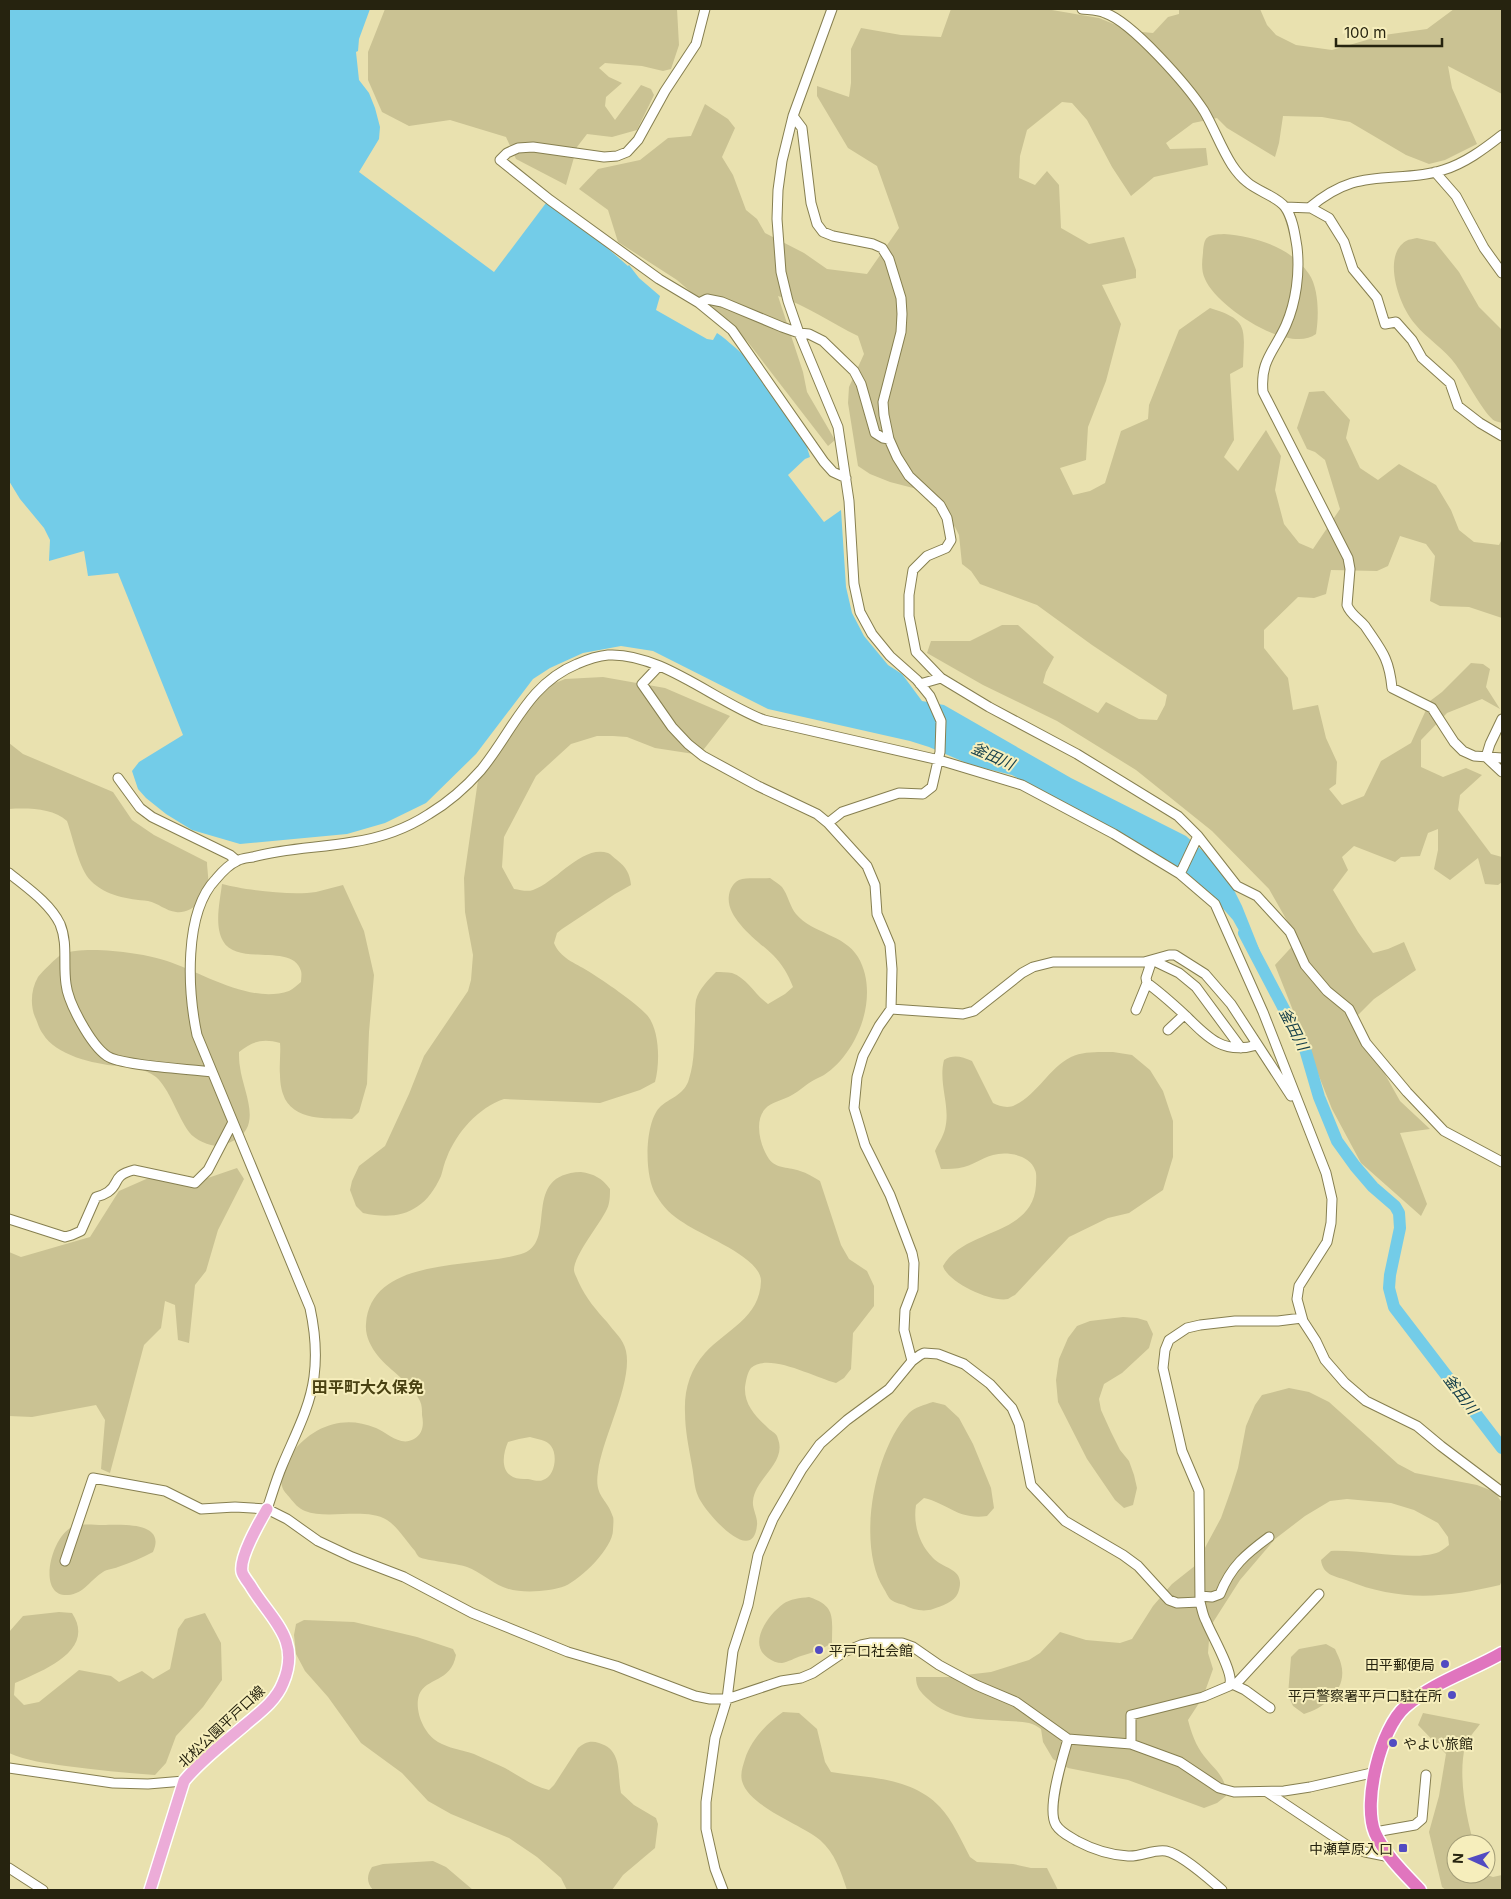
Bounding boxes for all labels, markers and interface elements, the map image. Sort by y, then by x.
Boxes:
scale bar [1336,15,1442,47]
text: 100 m [1344,23,1386,42]
water label: 釜田川 [969,738,1019,775]
water label: 釜田川 [1275,1005,1314,1055]
water label: 釜田川 [1440,1370,1483,1419]
district label: 田平町大久保免 [312,1377,424,1397]
place label: 平戸口社会館 [829,1642,913,1659]
marker: 平戸口社会館 [813,1644,825,1656]
place label: 田平郵便局 [1365,1656,1435,1673]
marker: 田平郵便局 [1439,1658,1451,1670]
street label: 北松公園平戸口線 [174,1682,268,1770]
place label: 平戸警察署平戸口駐在所 [1288,1687,1442,1704]
marker: 平戸警察署平戸口駐在所 [1446,1689,1458,1701]
place label: やよい旅館 [1403,1735,1473,1752]
marker: やよい旅館 [1387,1737,1399,1749]
north arrow [1446,1834,1496,1884]
place label: 中瀬草原入口 [1309,1840,1393,1857]
marker: 中瀬草原入口 [1397,1842,1409,1854]
text: N [1449,1853,1466,1864]

